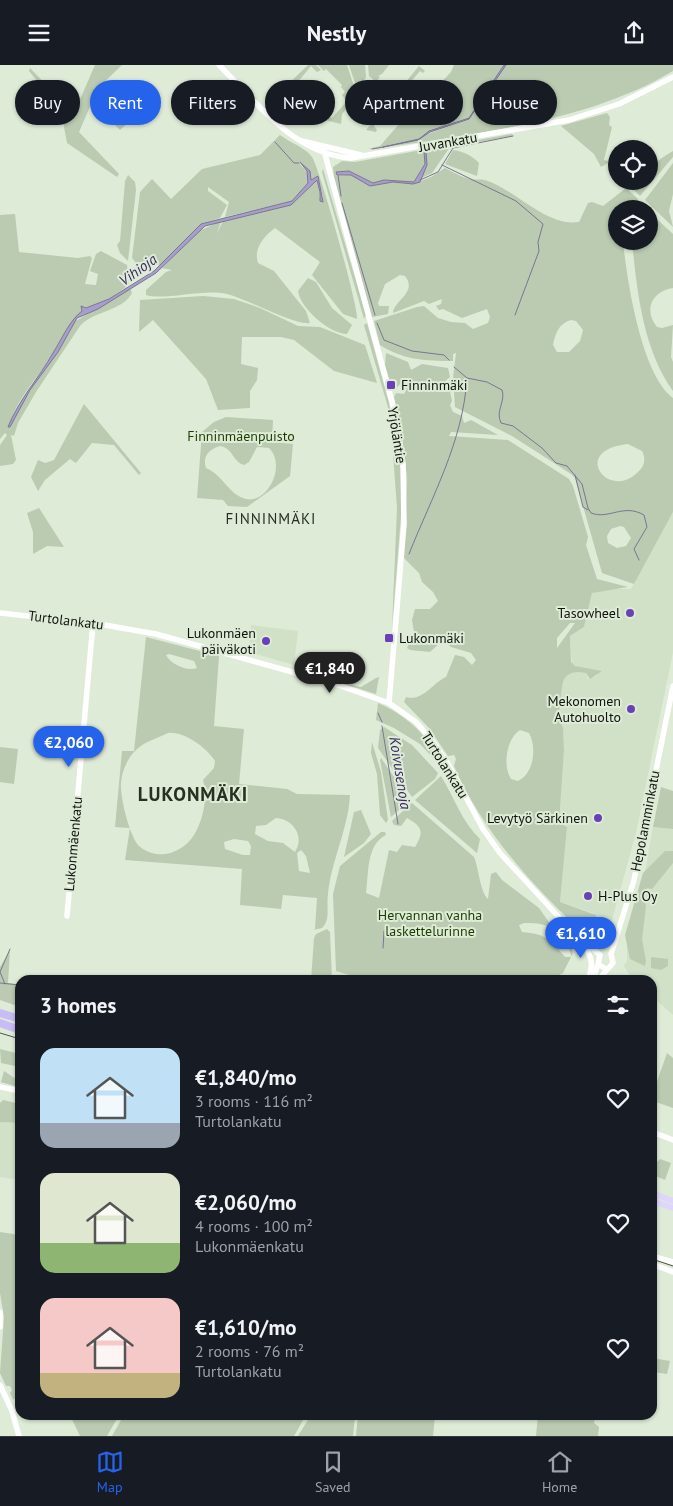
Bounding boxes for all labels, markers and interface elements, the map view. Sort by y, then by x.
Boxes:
icon: menu [25,19,53,47]
text: Nestly [307,19,366,47]
icon: share [620,19,648,47]
chip: Buy [15,80,80,125]
chip: Rent [90,80,161,125]
chip: Filters [171,80,255,125]
chip: New [265,80,335,125]
chip: Apartment [345,80,463,125]
chip: House [473,80,557,125]
street label: Juvankatu [416,128,479,156]
map controls [608,140,658,250]
button: locate [608,140,658,190]
button: layers [608,200,658,250]
water label: Vihioja [115,249,161,290]
place label: Finninmäki [401,376,468,394]
marker: Finninmäki [385,379,397,391]
street label: Yrjöläntie [384,405,410,465]
park label: Finninmäenpuisto [187,427,295,445]
district label: FINNINMÄKI [226,509,316,528]
place label: Tasowheel [557,604,620,622]
street label: Turtolankatu [27,606,105,634]
marker: Tasowheel [624,607,636,619]
place label: Lukonmäen päiväkoti [187,624,256,658]
place label: Lukonmäki [399,629,464,647]
marker: Lukonmäki [383,632,395,644]
marker: Lukonmäen päiväkoti [260,635,272,647]
pin: €1,840 [289,651,371,694]
text: €1,840 [305,658,355,678]
place label: Mekonomen Autohuolto [547,692,621,726]
marker: Mekonomen Autohuolto [625,703,637,715]
pin: €2,060 [28,725,110,768]
street label: Turtolankatu [417,728,473,802]
text: €2,060 [44,732,94,752]
water label: Koivusenoja [385,735,416,811]
street label: Hepolamminkatu [626,769,664,873]
district label: LUKONMÄKI [138,782,248,806]
street label: Lukonmäenkatu [60,796,86,892]
place label: Levytyö Särkinen [487,809,588,827]
marker: Levytyö Särkinen [592,812,604,824]
place label: H-Plus Oy [598,887,658,905]
marker: H-Plus Oy [582,890,594,902]
park label: Hervannan vanha laskettelurinne [378,906,482,940]
pin: €1,610 [540,917,622,959]
text: €1,610 [556,923,606,943]
icon: filters [604,991,632,1019]
text: 3 homes [40,992,116,1019]
text: €1,840/mo [195,1064,297,1091]
icon: home [80,1068,140,1128]
icon: heart [604,1084,632,1112]
text: 3 rooms · 116 m² [195,1091,313,1111]
text: Turtolankatu [195,1111,282,1131]
text: €2,060/mo [195,1189,297,1216]
icon: home [80,1193,140,1253]
icon: heart [604,1209,632,1237]
text: 4 rooms · 100 m² [195,1216,313,1236]
text: Lukonmäenkatu [195,1236,304,1256]
text: €1,610/mo [195,1314,297,1341]
icon: home [80,1318,140,1378]
icon: heart [604,1334,632,1362]
text: 2 rooms · 76 m² [195,1341,304,1361]
text: Turtolankatu [195,1361,282,1381]
tab: Map [96,1448,124,1496]
tab: Saved [315,1448,351,1496]
tab: Home [542,1448,577,1496]

